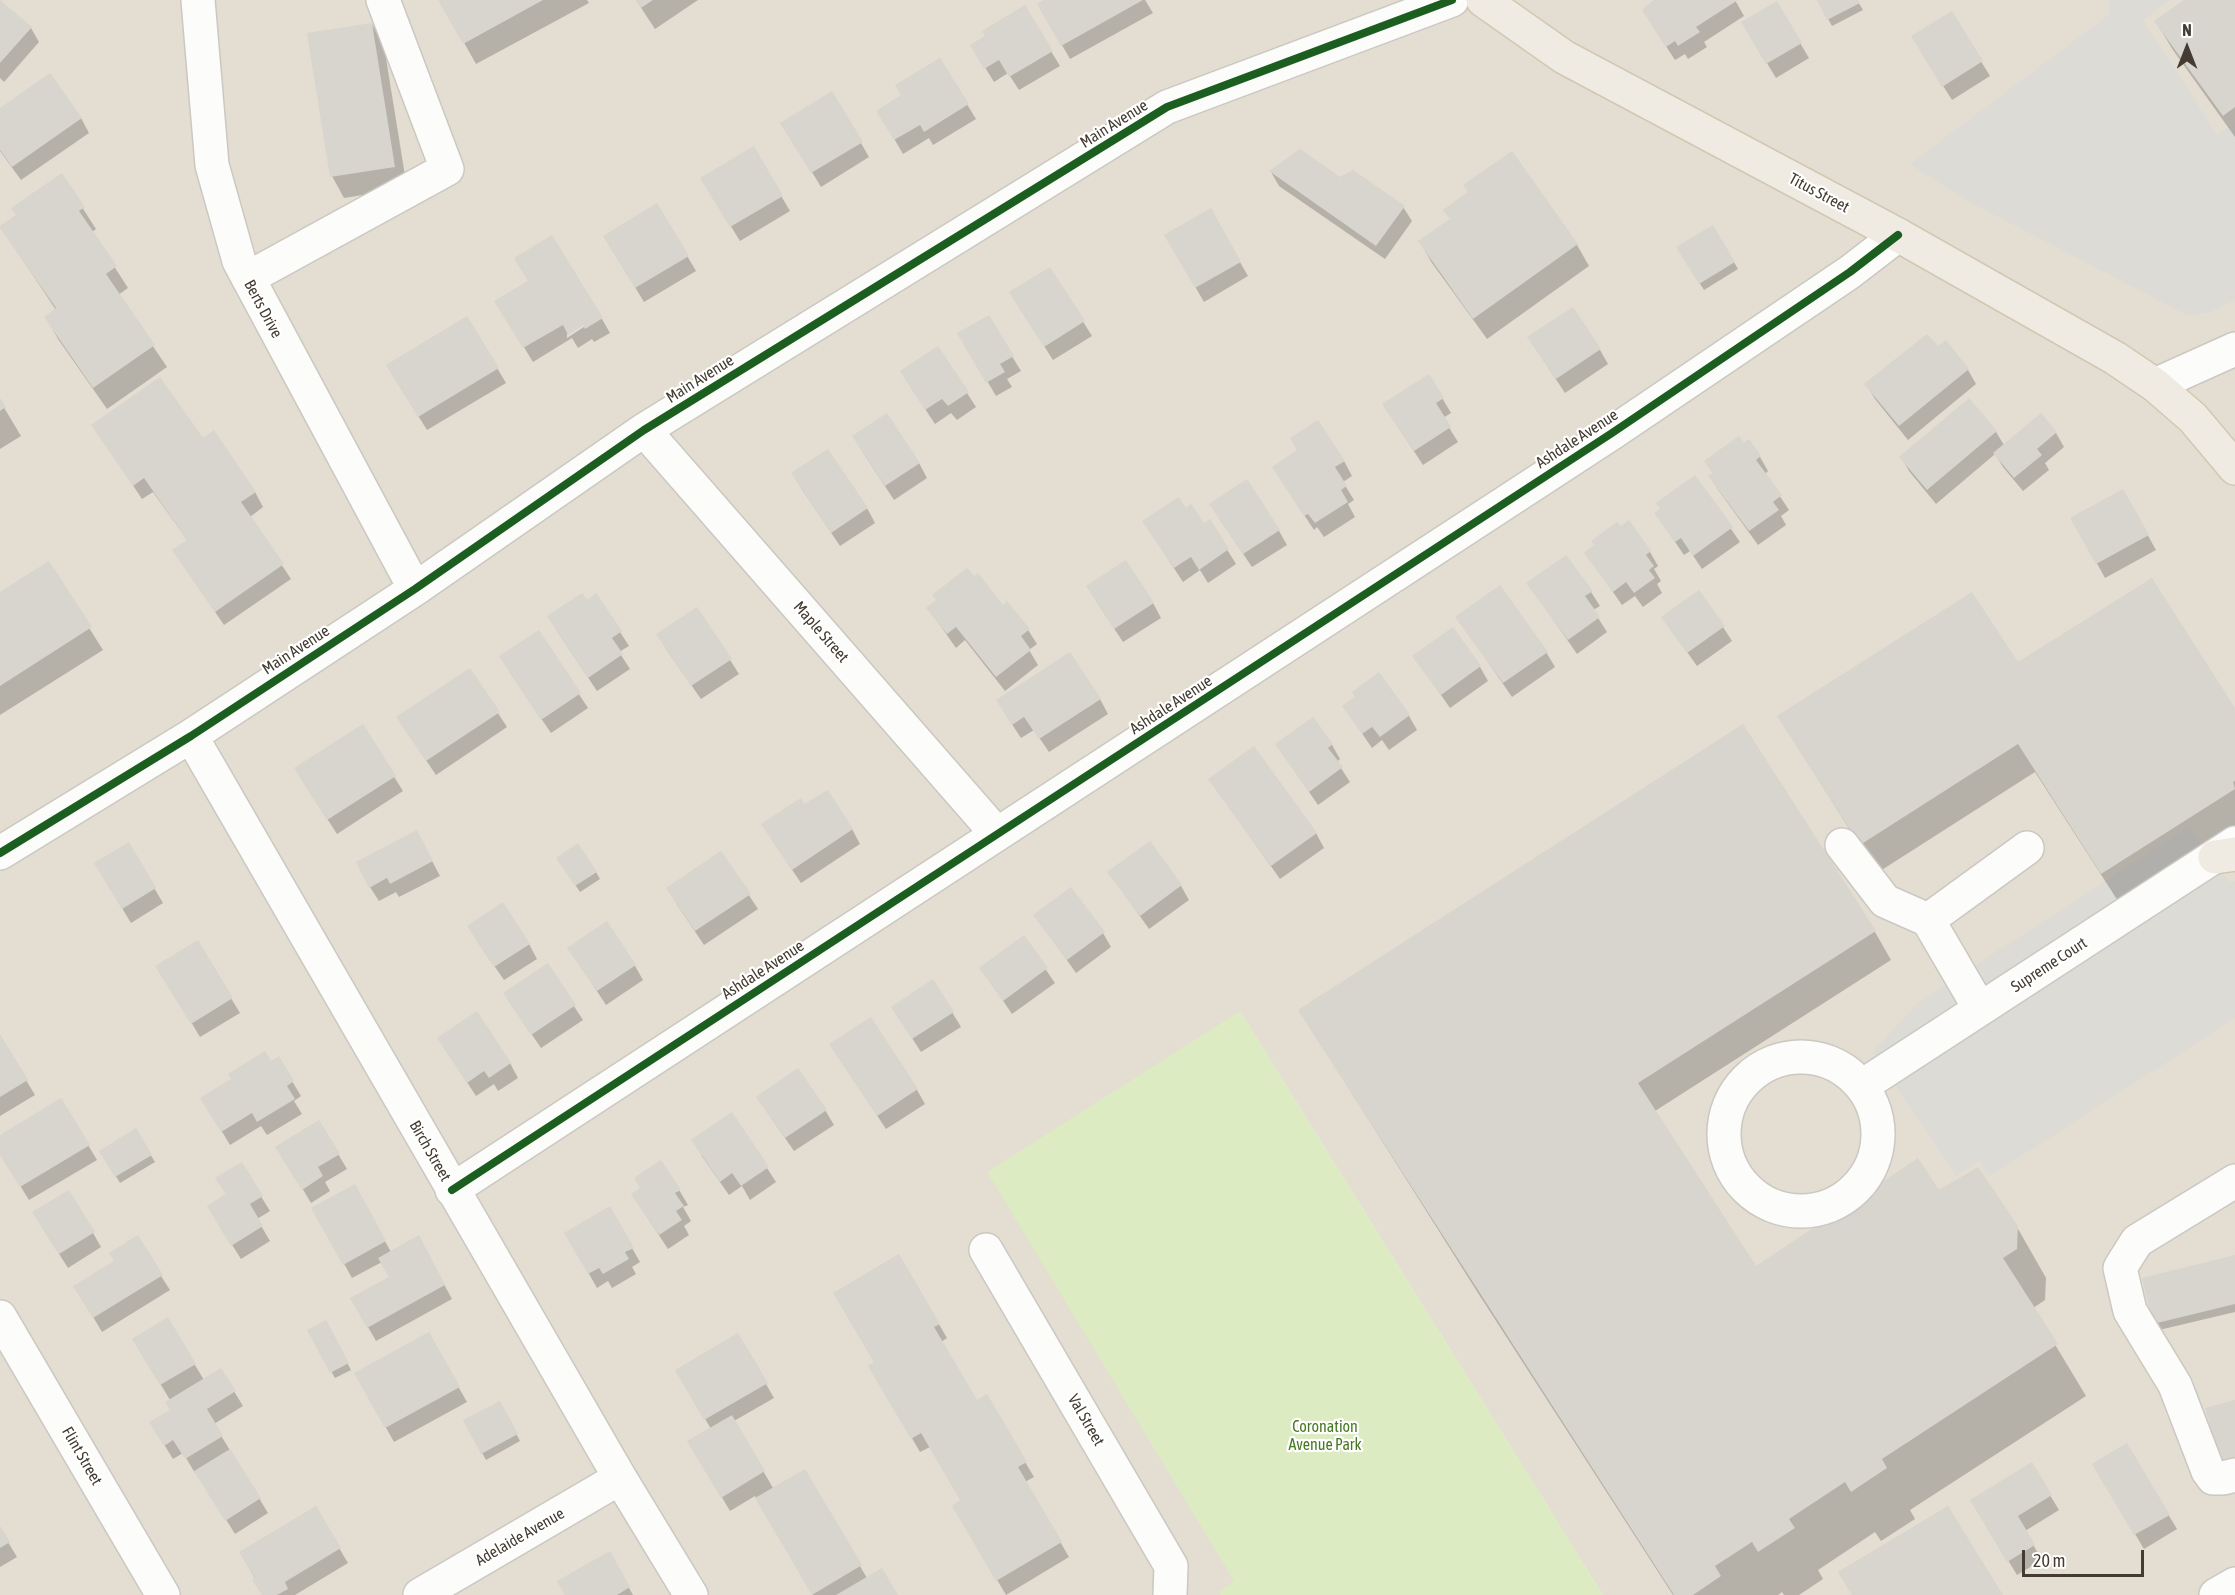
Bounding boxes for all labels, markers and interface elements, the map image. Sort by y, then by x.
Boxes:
north arrow [2157,18,2217,78]
text: N [2182,21,2192,39]
street label: Main Avenue [1077,96,1151,152]
street label: Titus Street [1786,169,1852,217]
street label: Berts Drive [240,277,286,341]
street label: Main Avenue [663,351,737,407]
street label: Ashdale Avenue [1532,405,1622,473]
street label: Maple Street [789,598,853,666]
street label: Main Avenue [259,621,333,679]
street label: Ashdale Avenue [1126,671,1216,739]
street label: Supreme Court [2007,933,2091,997]
street label: Ashdale Avenue [718,936,808,1004]
street label: Birch Street [405,1117,455,1185]
street label: Val Street [1064,1391,1108,1449]
park label: Coronation Avenue Park [1288,1417,1362,1455]
street label: Flint Street [58,1423,106,1489]
street label: Adelaide Avenue [472,1504,568,1570]
scale bar [2025,1538,2146,1576]
text: 20 m [2033,1550,2065,1571]

